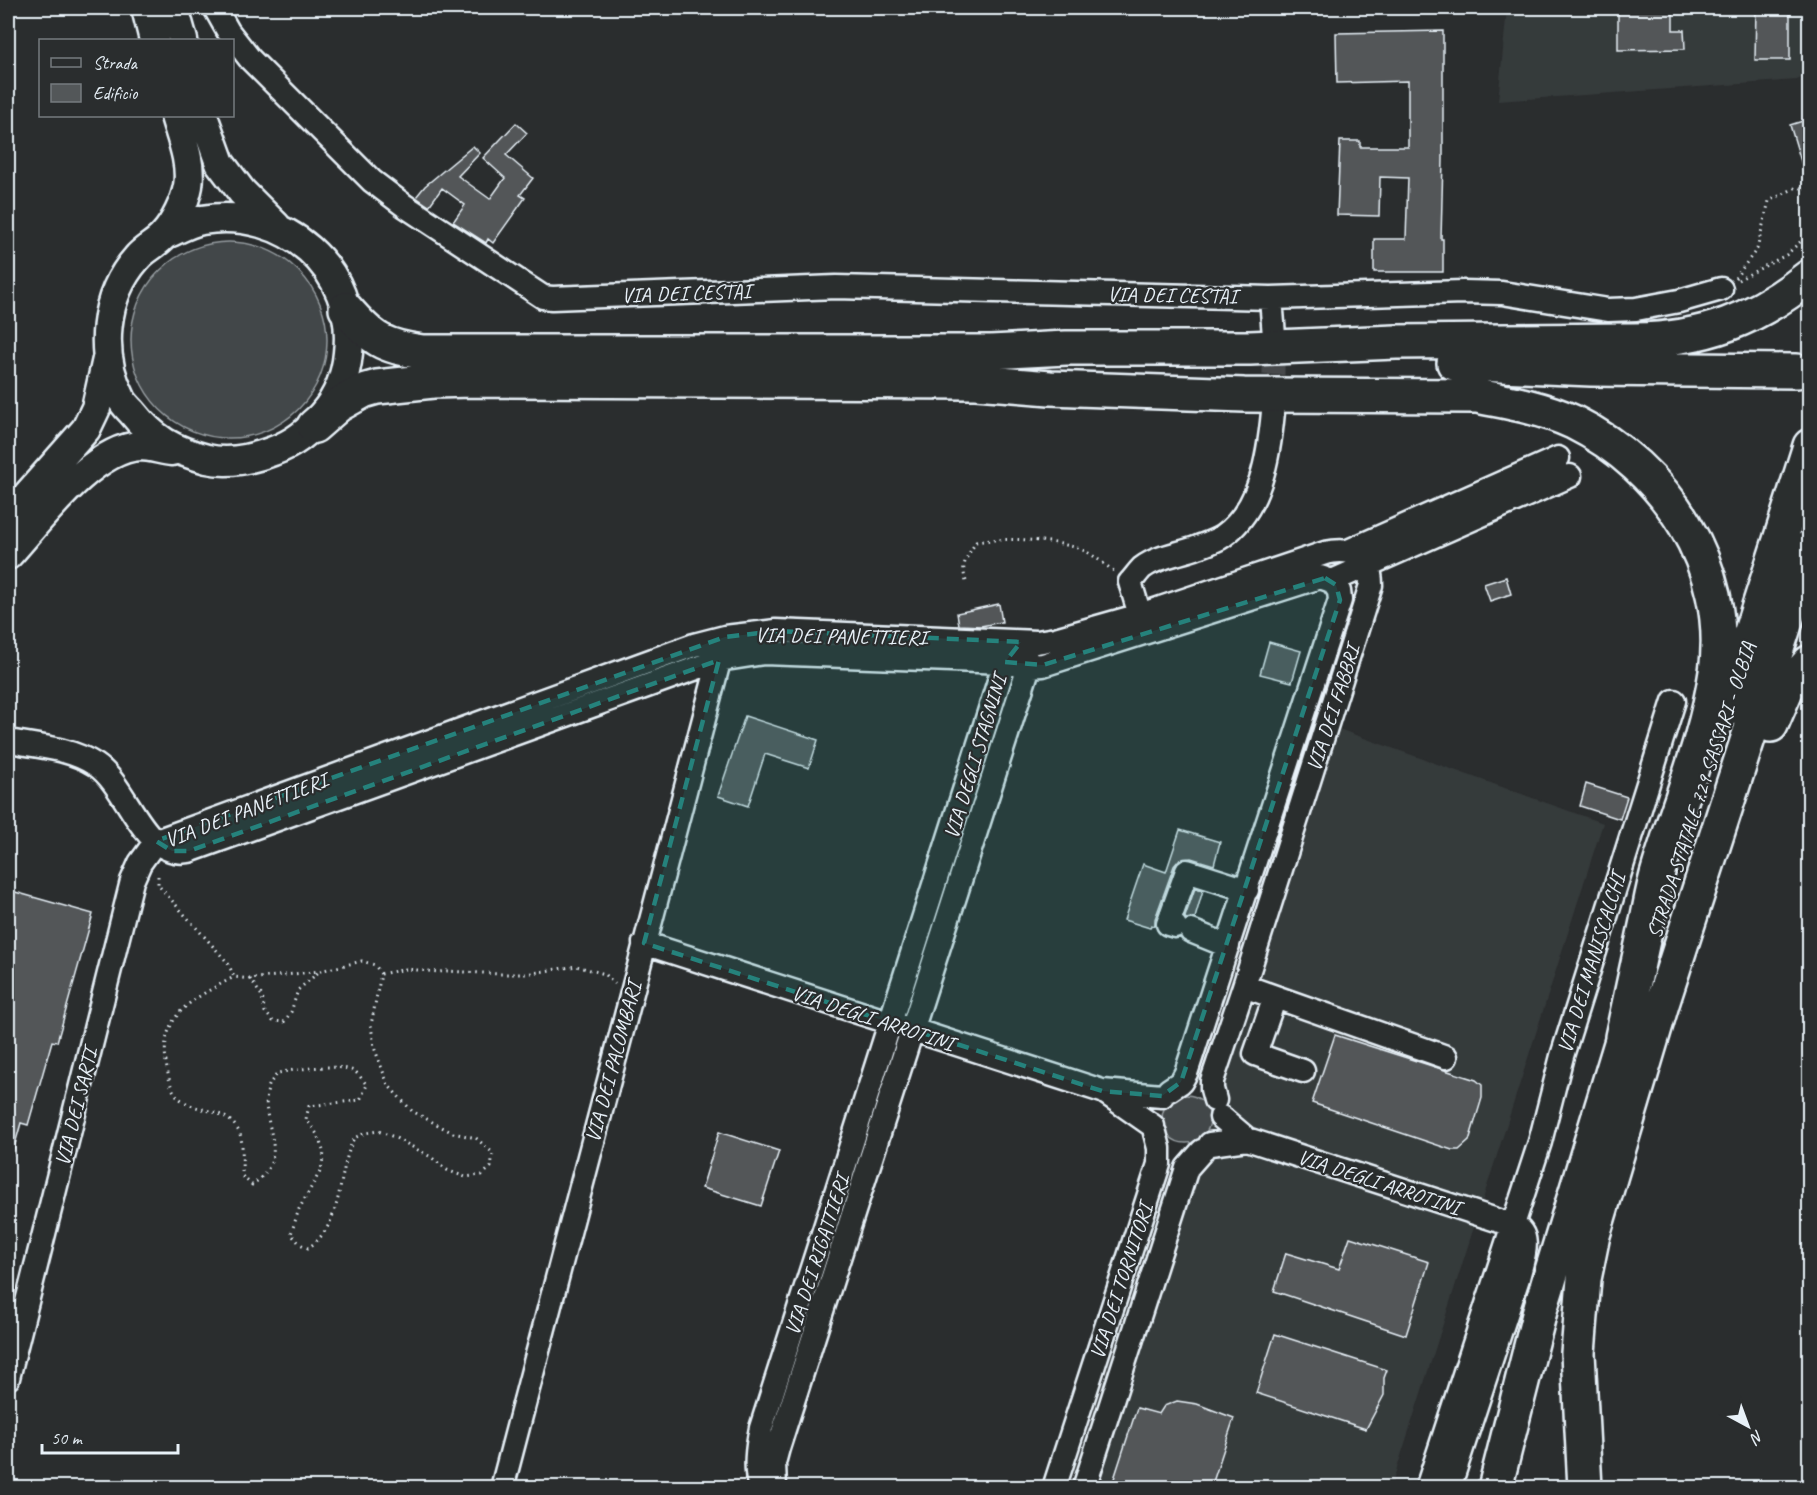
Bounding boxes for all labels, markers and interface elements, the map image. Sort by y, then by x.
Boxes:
legend [39,39,234,117]
text: Strada [93,52,138,74]
text: Edificio [93,82,139,104]
street label: VIA DEI CESTAI [621,278,756,308]
street label: VIA DEI CESTAI [1107,281,1241,309]
street label: VIA DEI PANETTIERI [755,622,932,651]
street label: VIA DEI FABBRI [1300,637,1367,774]
street label: STRADA STATALE 729 SASSARI - OLBIA [1641,638,1761,941]
street label: VIA DEGLI STAGNINI [938,668,1014,842]
street label: VIA DEI PANETTIERI [161,765,335,853]
street label: VIA DEI MANISCALCHI [1551,866,1632,1056]
street label: VIA DEI PALOMBARI [579,974,648,1145]
street label: VIA DEGLI ARROTINI [789,980,962,1058]
street label: VIA DEI SARTI [49,1041,104,1168]
street label: VIA DEGLI ARROTINI [1295,1144,1468,1222]
street label: VIA DEI RIGATTIERI [779,1167,857,1338]
street label: VIA DEI TORNITORI [1084,1196,1160,1362]
north arrow [1718,1396,1778,1456]
scale bar [42,1417,178,1455]
text: N [1745,1426,1767,1449]
text: 50 m [51,1427,84,1449]

